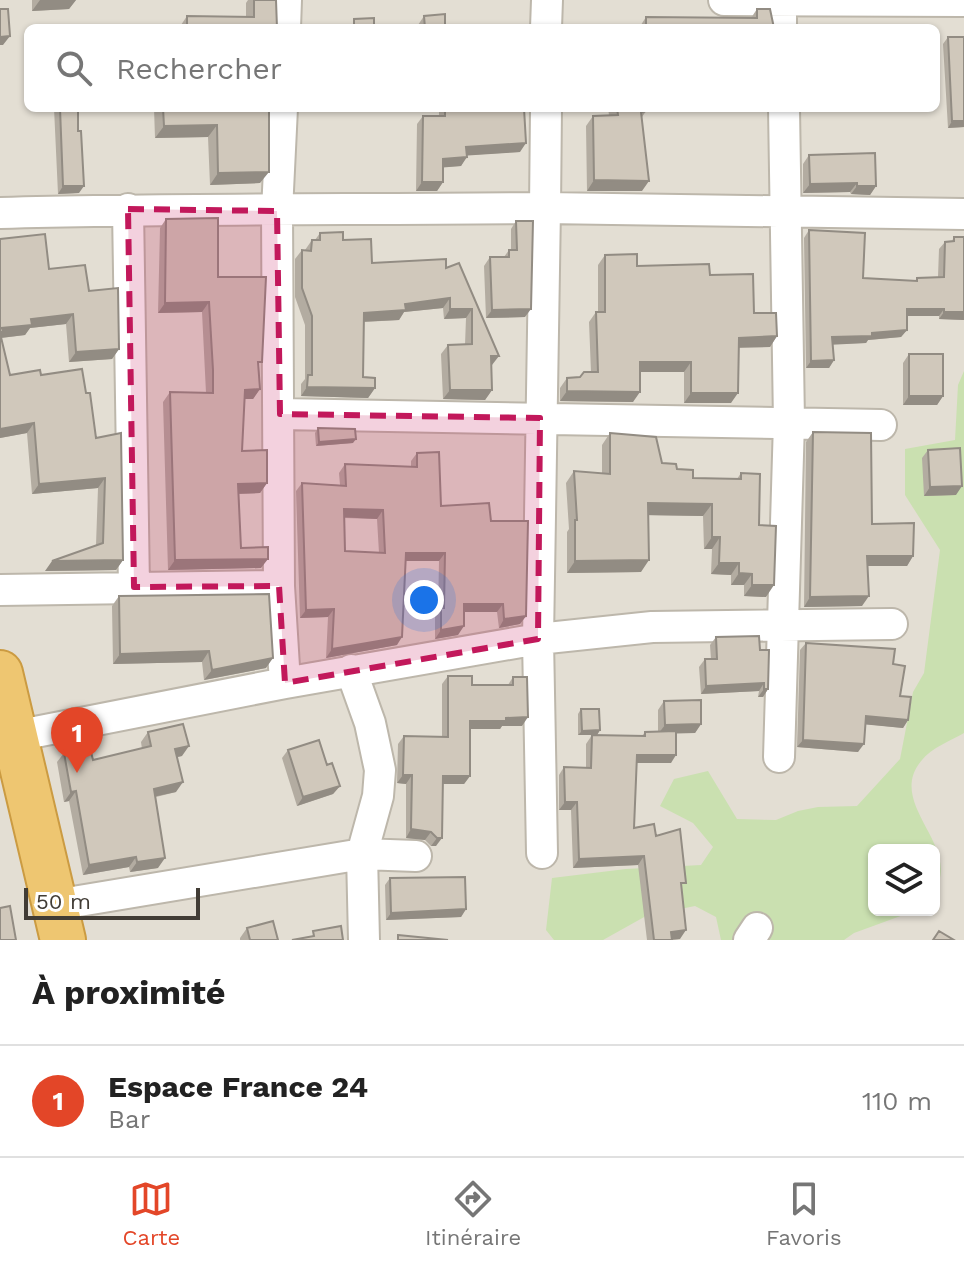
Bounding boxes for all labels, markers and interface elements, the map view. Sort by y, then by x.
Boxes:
search box [24,24,940,112]
icon: search [52,46,96,90]
text: Rechercher [116,51,282,86]
your location [404,580,444,620]
pin: 1 [51,707,103,773]
map controls [868,844,940,916]
button: layers [868,844,940,916]
scale bar [24,884,200,920]
text: 50 m [36,889,91,914]
text: À proximité [32,972,226,1012]
text: Espace France 24 [108,1069,368,1104]
text: 1 [52,1086,64,1116]
text: 110 m [862,1086,932,1116]
text: Bar [108,1104,150,1134]
tab: Carte [122,1177,180,1250]
tab: Itinéraire [425,1177,521,1250]
tab: Favoris [766,1177,842,1250]

